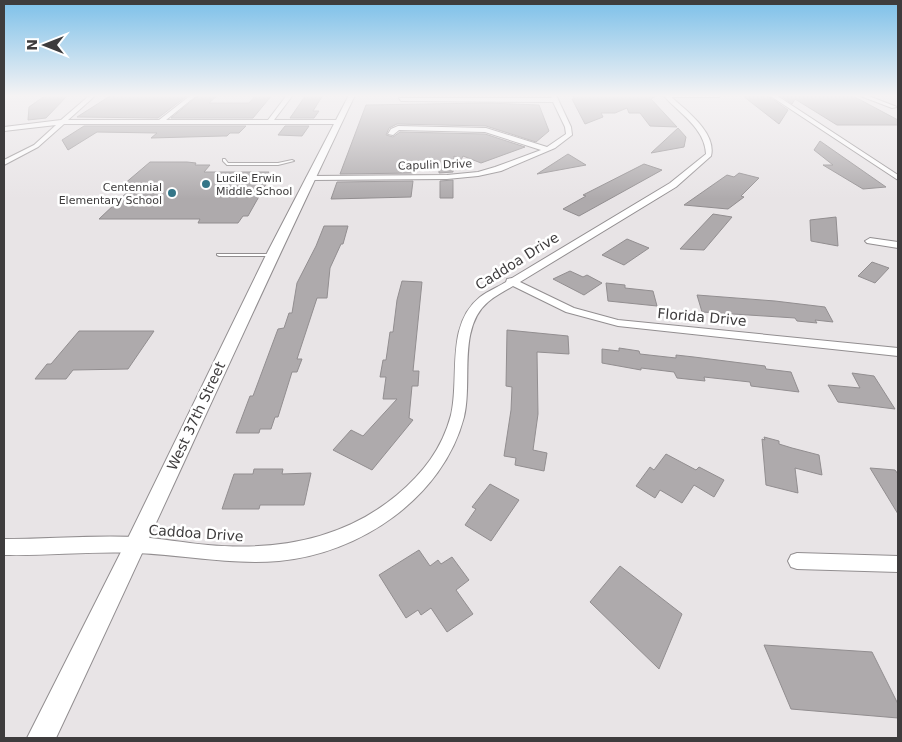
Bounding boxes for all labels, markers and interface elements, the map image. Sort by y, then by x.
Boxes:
north arrow [20,20,70,70]
text: N [24,39,40,51]
street label: Capulin Drive [398,157,473,173]
place label: Lucile Erwin Middle School [216,172,292,198]
marker: Lucile Erwin Middle School [200,178,212,190]
place label: Centennial Elementary School [59,181,162,207]
marker: Centennial Elementary School [166,187,178,199]
street label: Caddoa Drive [472,229,562,293]
street label: Florida Drive [657,305,747,329]
street label: West 37th Street [164,359,228,473]
street label: Caddoa Drive [148,522,244,544]

